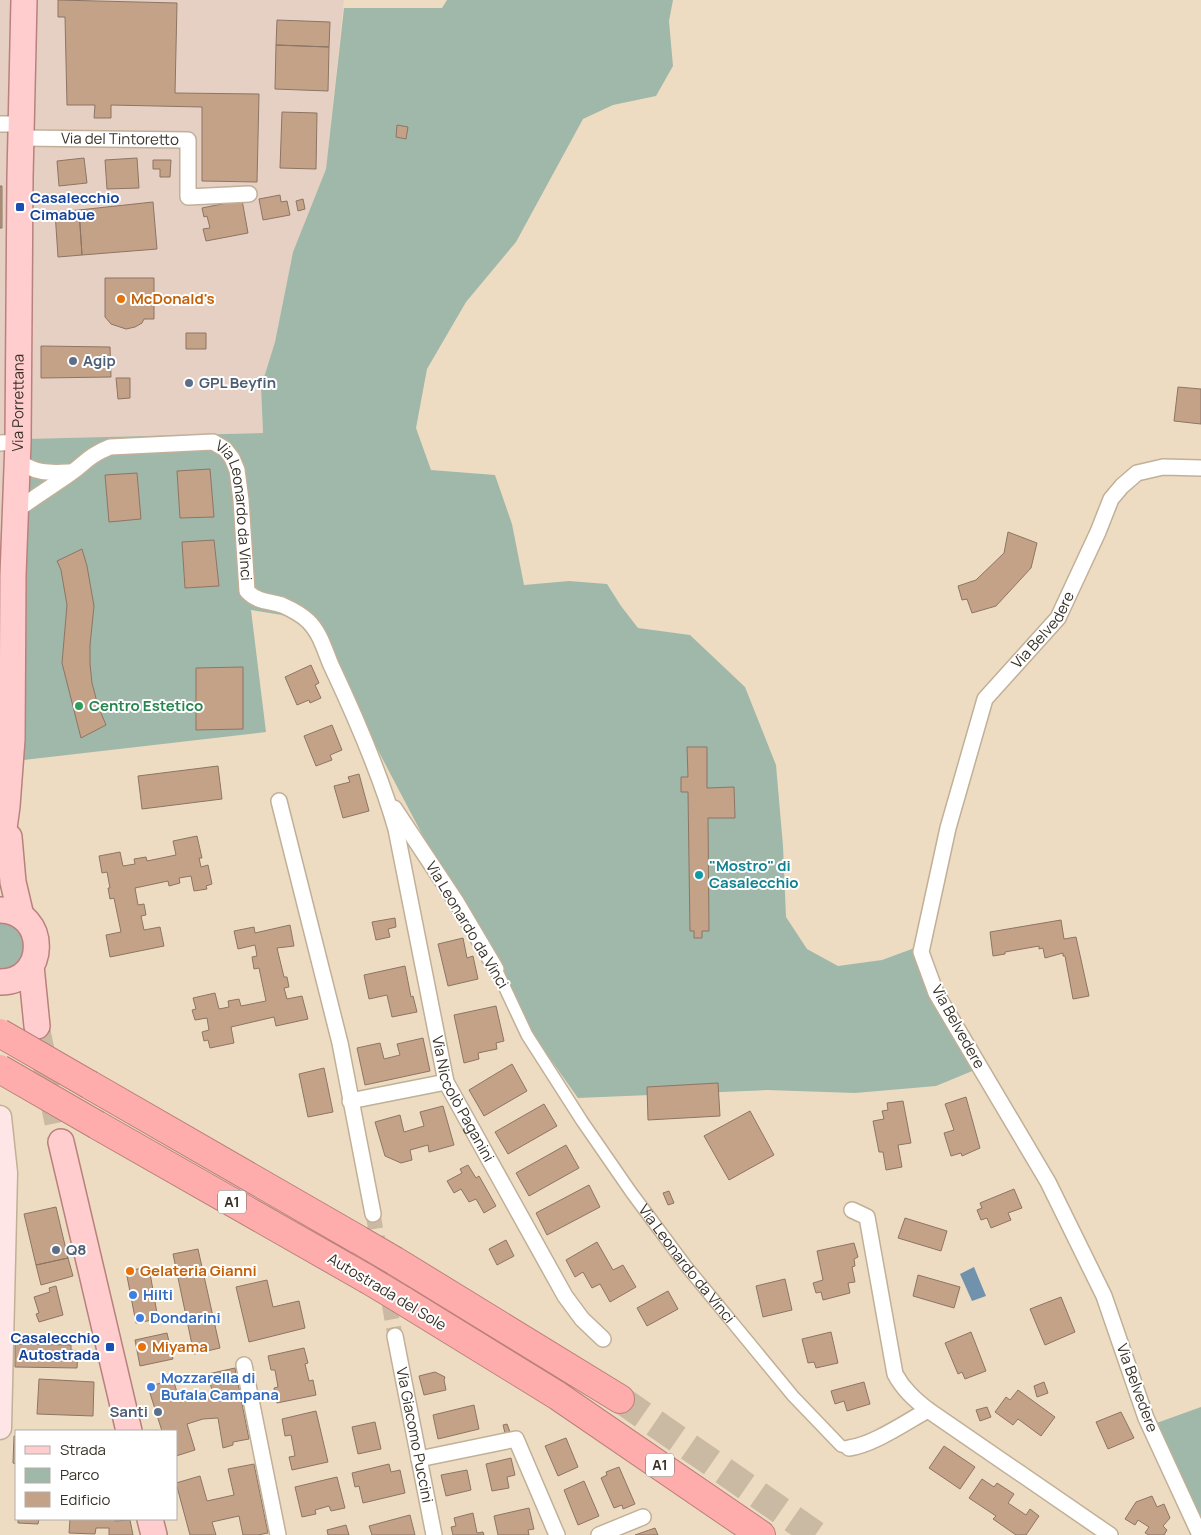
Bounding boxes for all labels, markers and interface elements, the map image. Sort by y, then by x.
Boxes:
street label: Via del Tintoretto [61,127,179,150]
place label: Casalecchio Cimabue [30,187,120,225]
marker: Casalecchio Cimabue [14,201,26,213]
place label: McDonald's [131,288,215,309]
marker: McDonald's [115,293,127,305]
place label: Agip [83,350,116,371]
street label: Via Porrettana [7,354,29,452]
marker: Agip [67,355,79,367]
place label: GPL Beyfin [199,372,276,393]
marker: GPL Beyfin [183,377,195,389]
street label: Via Leonardo da Vinci [212,435,257,581]
street label: Via Belvedere [1006,588,1079,673]
place label: Centro Estetico [89,695,203,716]
marker: Centro Estetico [73,700,85,712]
place label: "Mostro" di Casalecchio [709,855,799,893]
street label: Via Leonardo da Vinci [421,857,514,992]
marker: "Mostro" di Casalecchio [693,869,705,881]
street label: Via Belvedere [927,981,990,1073]
street label: Via Niccolò Paganini [427,1034,499,1166]
road number: A1 [218,1190,246,1214]
street label: Via Leonardo da Vinci [634,1200,740,1327]
place label: Q8 [66,1239,86,1260]
marker: Q8 [50,1244,62,1256]
street label: Autostrada del Sole [324,1248,451,1335]
place label: Gelateria Gianni [140,1260,257,1281]
marker: Gelateria Gianni [124,1265,136,1277]
place label: Hilti [143,1284,173,1305]
marker: Hilti [127,1289,139,1301]
place label: Dondarini [150,1307,221,1328]
marker: Dondarini [134,1312,146,1324]
place label: Casalecchio Autostrada [10,1327,100,1365]
place label: Miyama [152,1336,208,1357]
marker: Casalecchio Autostrada [104,1341,116,1353]
marker: Miyama [136,1341,148,1353]
street label: Via Belvedere [1112,1341,1163,1435]
street label: Via Giacomo Puccini [391,1365,438,1505]
place label: Mozzarella di Bufala Campana [161,1367,279,1405]
marker: Mozzarella di Bufala Campana [145,1381,157,1393]
place label: Santi [109,1401,148,1422]
marker: Santi [152,1406,164,1418]
legend [15,1430,178,1520]
text: Strada [60,1439,106,1460]
road number: A1 [646,1454,674,1476]
text: Parco [60,1464,99,1485]
text: Edificio [60,1489,111,1510]

